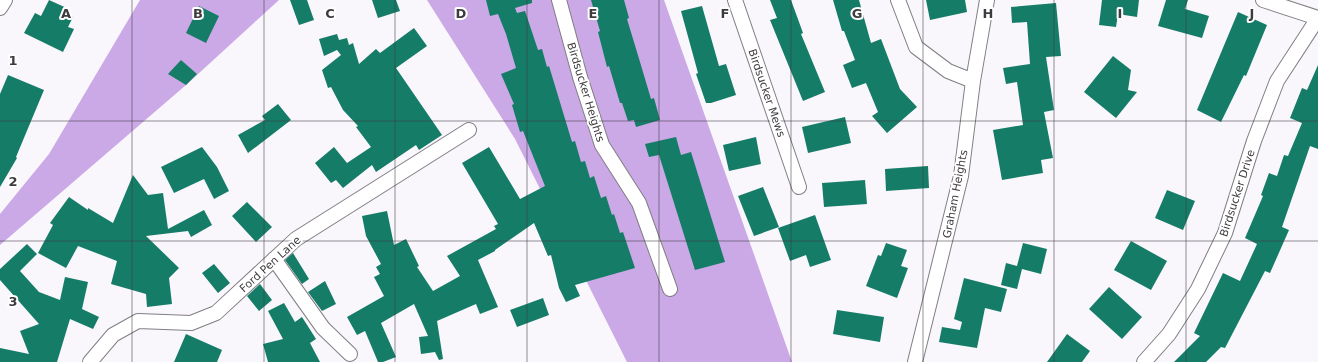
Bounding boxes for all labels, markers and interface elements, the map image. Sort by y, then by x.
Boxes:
text: A [61,6,71,21]
text: B [193,6,203,21]
text: C [325,6,335,21]
text: D [456,6,467,21]
text: E [589,6,597,21]
text: F [721,6,729,21]
text: G [852,6,862,21]
text: H [983,6,993,21]
text: I [1118,6,1122,21]
text: J [1249,6,1254,21]
street label: Birdsucker Heights [564,41,607,144]
street label: Birdsucker Mews [745,47,788,139]
text: 1 [8,53,18,68]
street label: Birdsucker Drive [1217,148,1258,238]
street label: Graham Heights [941,149,970,239]
text: 2 [8,174,18,189]
street label: Ford Pen Lane [237,233,304,295]
text: 3 [8,294,18,309]

